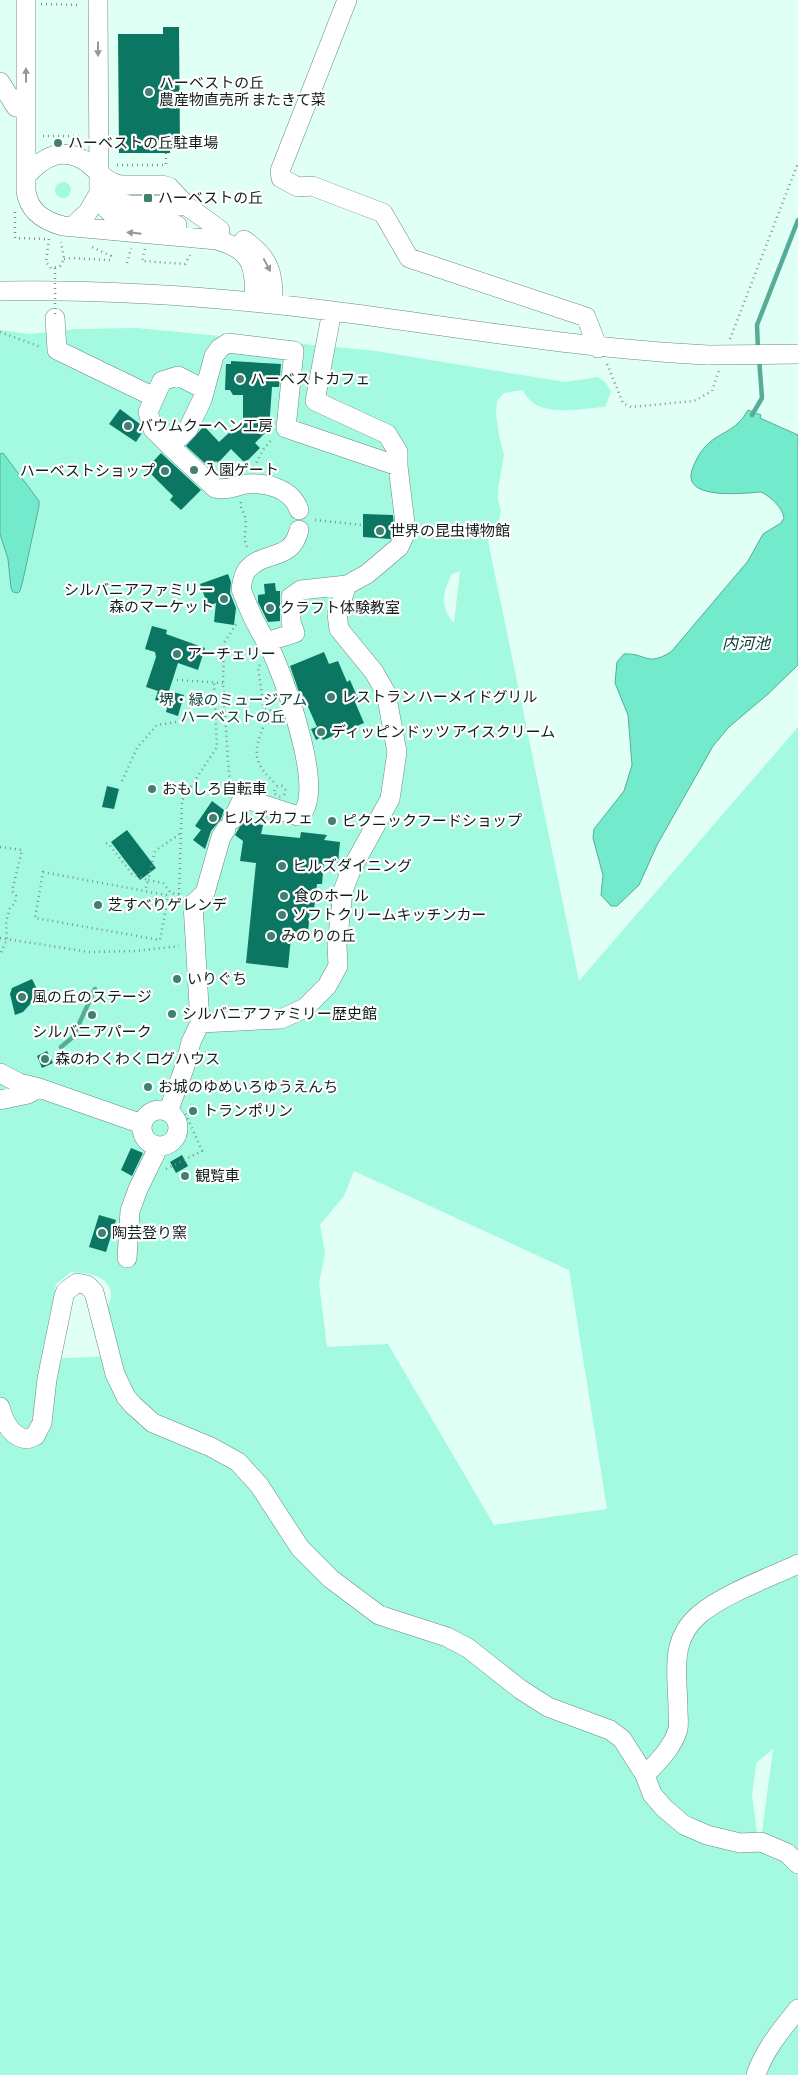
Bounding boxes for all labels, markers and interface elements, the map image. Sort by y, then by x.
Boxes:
one-way arrow [94,41,102,57]
one-way arrow [22,67,30,83]
place label: ハーベストの丘 農産物直売所 またきて菜 [159,74,326,108]
marker: ハーベストの丘 農産物直売所 またきて菜 [143,86,155,98]
place label: ハーベストの丘駐車場 [68,134,218,151]
marker: ハーベストの丘駐車場 [52,137,64,149]
place label: ハーベストの丘 [158,189,263,206]
marker: ハーベストの丘 [142,192,154,204]
one-way arrow [126,229,142,237]
one-way arrow [263,258,271,272]
place label: ハーベストカフェ [250,370,370,387]
marker: ハーベストカフェ [234,373,246,385]
place label: バウムクーヘン工房 [138,417,273,434]
marker: バウムクーヘン工房 [122,420,134,432]
place label: 入園ゲート [204,461,279,478]
place label: ハーベストショップ [20,462,155,479]
marker: 入園ゲート [188,464,200,476]
marker: ハーベストショップ [159,465,171,477]
place label: 世界の昆虫博物館 [390,522,510,539]
marker: 世界の昆虫博物館 [374,525,386,537]
place label: シルバニアファミリー 森のマーケット [64,581,214,615]
marker: シルバニアファミリー 森のマーケット [218,593,230,605]
place label: クラフト体験教室 [280,599,400,616]
marker: クラフト体験教室 [264,602,276,614]
water label: 内河池 [722,634,772,652]
place label: アーチェリー [187,645,276,662]
marker: アーチェリー [171,648,183,660]
place label: レストラン ハーメイドグリル [341,688,537,705]
park label: 堺・緑のミュージアム ハーベストの丘 [159,691,307,725]
marker: レストラン ハーメイドグリル [325,691,337,703]
place label: ディッピンドッツ アイスクリーム [331,723,555,740]
marker: ディッピンドッツ アイスクリーム [315,726,327,738]
place label: おもしろ自転車 [162,780,267,797]
marker: おもしろ自転車 [146,783,158,795]
place label: ヒルズカフェ [223,809,313,826]
marker: ヒルズカフェ [207,812,219,824]
place label: ピクニックフードショップ [342,812,522,829]
marker: ピクニックフードショップ [326,815,338,827]
place label: ヒルズダイニング [292,857,412,874]
marker: ヒルズダイニング [276,860,288,872]
place label: 食のホール [294,887,369,904]
marker: 食のホール [278,890,290,902]
place label: 芝すべりゲレンデ [108,896,227,913]
marker: 芝すべりゲレンデ [92,899,104,911]
place label: ソフトクリームキッチンカー [292,906,487,923]
marker: ソフトクリームキッチンカー [276,909,288,921]
place label: みのりの丘 [281,927,356,944]
marker: みのりの丘 [265,930,277,942]
place label: いりぐち [187,970,247,987]
marker: いりぐち [171,973,183,985]
place label: 風の丘のステージ [32,988,152,1005]
marker: 風の丘のステージ [16,991,28,1003]
place label: シルバニアファミリー歴史館 [182,1005,377,1022]
marker: シルバニアファミリー歴史館 [166,1008,178,1020]
marker: シルバニアパーク [86,1009,98,1021]
place label: シルバニアパーク [32,1023,152,1040]
place label: 森のわくわくログハウス [55,1050,220,1067]
marker: 森のわくわくログハウス [39,1053,51,1065]
place label: お城のゆめいろゆうえんち [158,1078,338,1095]
marker: お城のゆめいろゆうえんち [142,1081,154,1093]
place label: トランポリン [203,1102,293,1119]
marker: トランポリン [187,1105,199,1117]
place label: 観覧車 [195,1167,240,1184]
marker: 観覧車 [179,1170,191,1182]
place label: 陶芸登り窯 [112,1224,187,1241]
marker: 陶芸登り窯 [96,1227,108,1239]

